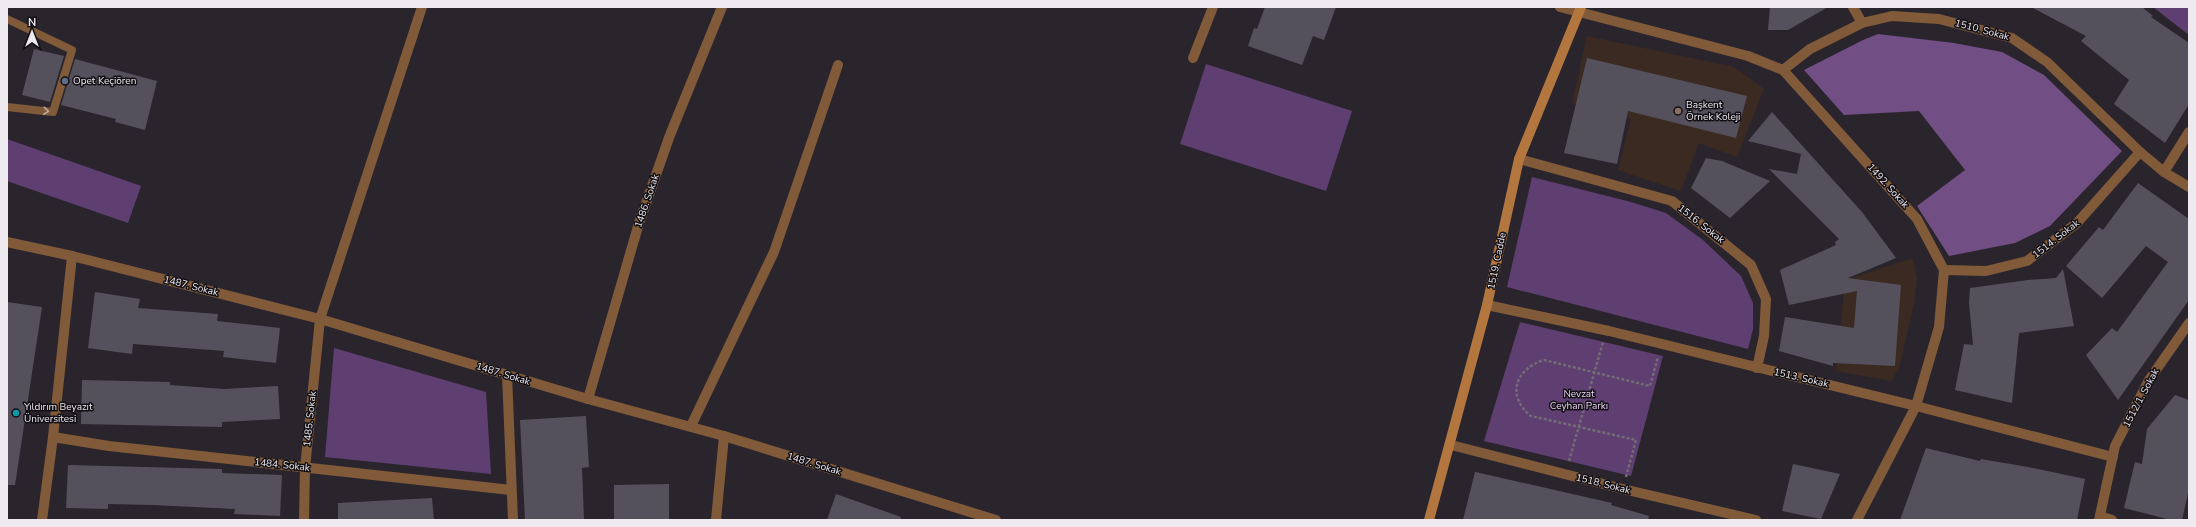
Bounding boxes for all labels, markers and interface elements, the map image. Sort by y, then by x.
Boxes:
north arrow [12,12,52,52]
text: N [28,15,36,30]
street label: 1510. Sokak [1953,16,2012,44]
place label: Opet Keçiören [73,74,136,88]
marker: Opet Keçiören [60,76,70,86]
place label: Başkent Örnek Koleji [1686,98,1740,124]
marker: Başkent Örnek Koleji [1673,106,1683,116]
one-way arrow [43,107,49,116]
street label: 1492. Sokak [1864,161,1913,212]
street label: 1486. Sokak [631,171,663,230]
street label: 1516. Sokak [1675,201,1728,247]
street label: 1514. Sokak [2030,216,2083,262]
street label: 1519. Cadde [1484,231,1510,291]
street label: 1487. Sokak [162,272,221,300]
street label: 1487. Sokak [474,359,533,389]
street label: 1513. Sokak [1772,365,1831,391]
street label: 1512/1. Sokak [2120,365,2163,430]
park label: Nevzat Ceyhan Parkı [1550,387,1608,413]
street label: 1485. Sokak [300,390,320,447]
place label: Yıldırım Beyazıt Üniversitesi [23,400,93,426]
marker: Yıldırım Beyazıt Üniversitesi [11,408,21,418]
street label: 1487. Sokak [785,449,844,479]
street label: 1484. Sokak [254,455,311,475]
street label: 1518. Sokak [1574,470,1633,498]

